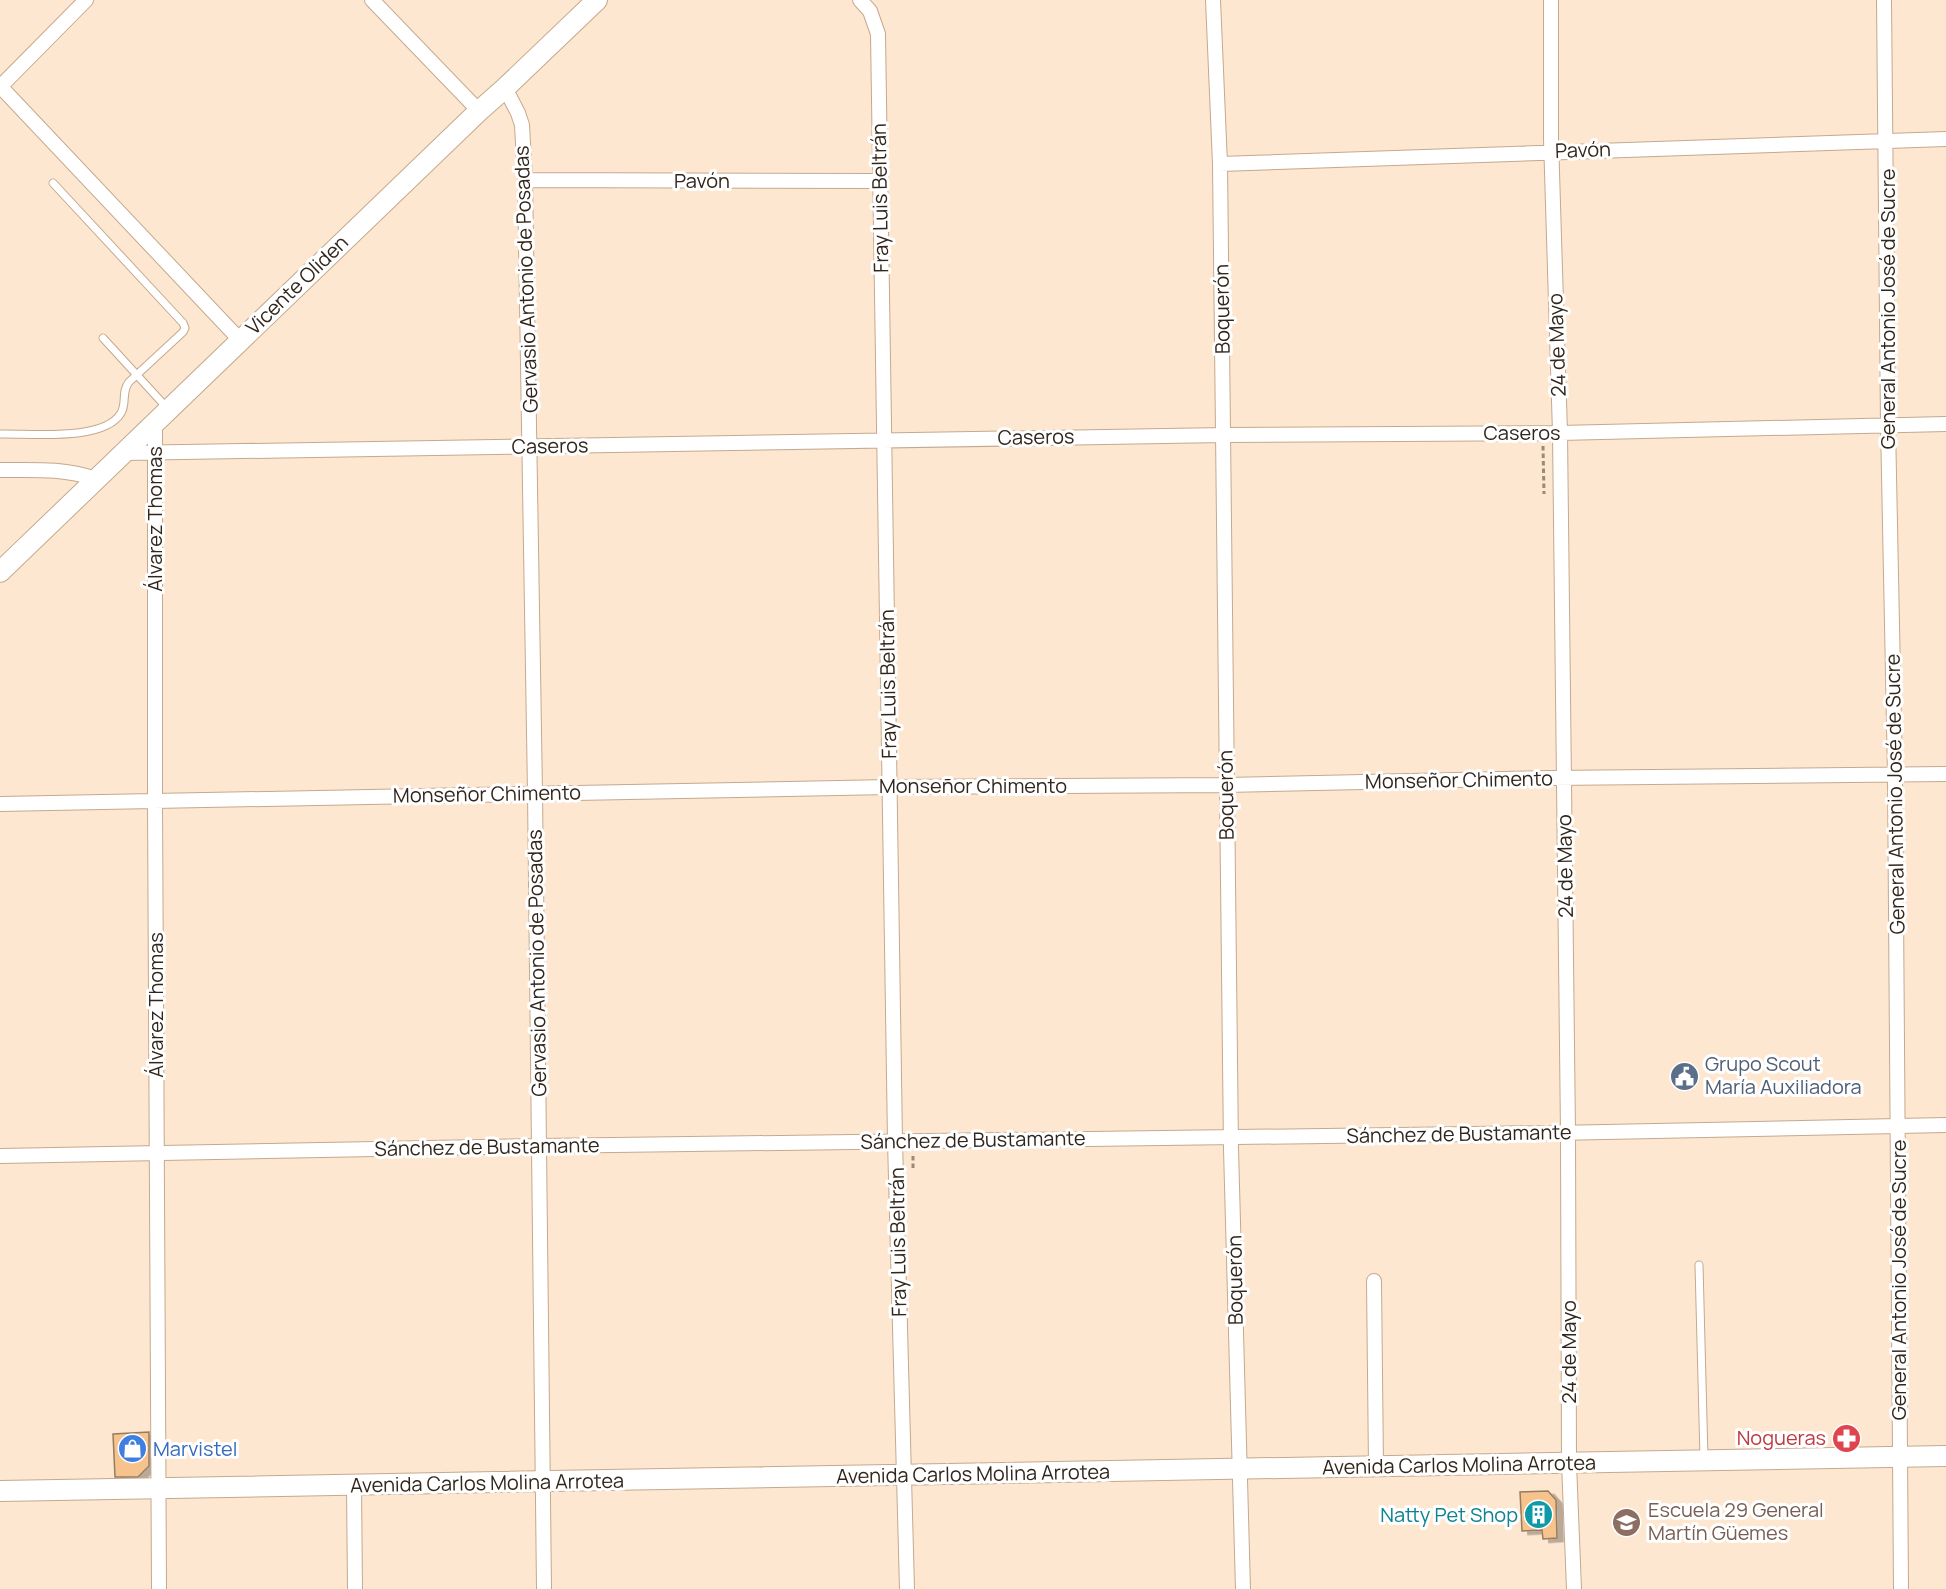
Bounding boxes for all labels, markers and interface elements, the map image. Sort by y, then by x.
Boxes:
street label: Fray Luis Beltrán [865,123,894,273]
street label: Pavón [1555,135,1611,164]
street label: Gervasio Antonio de Posadas [507,145,544,413]
street label: Pavón [674,167,730,194]
street label: General Antonio José de Sucre [1874,169,1901,449]
street label: Vicente Oliden [240,229,354,340]
street label: Boquerón [1207,264,1236,354]
street label: 24 de Mayo [1541,293,1572,397]
street label: Caseros [1484,419,1560,446]
street label: Caseros [997,422,1075,451]
street label: Caseros [511,431,589,460]
street label: Álvarez Thomas [141,446,168,592]
street label: Fray Luis Beltrán [873,609,902,759]
street label: General Antonio José de Sucre [1879,653,1910,935]
street label: Boquerón [1211,750,1240,840]
street label: Monseñor Chimento [1365,764,1553,795]
street label: Monseñor Chimento [879,772,1067,799]
street label: Monseñor Chimento [393,778,581,809]
street label: 24 de Mayo [1550,814,1579,918]
street label: Gervasio Antonio de Posadas [521,829,552,1097]
street label: Álvarez Thomas [142,932,169,1078]
place label: Grupo Scout María Auxiliadora [1705,1050,1862,1100]
public building icon: Grupo Scout María Auxiliadora [1668,1060,1700,1092]
street label: Sánchez de Bustamante [1346,1118,1572,1149]
street label: Sánchez de Bustamante [860,1124,1086,1155]
street label: Sánchez de Bustamante [374,1131,600,1162]
street label: General Antonio José de Sucre [1885,1140,1912,1420]
street label: Fray Luis Beltrán [883,1167,912,1317]
street label: Boquerón [1220,1235,1249,1325]
street label: 24 de Mayo [1555,1300,1582,1404]
pharmacy icon: Nogueras [1831,1422,1863,1454]
place label: Nogueras [1737,1424,1826,1451]
shop icon: Marvistel [116,1433,148,1465]
place label: Marvistel [153,1435,237,1462]
street label: Avenida Carlos Molina Arrotea [1322,1449,1596,1480]
street label: Avenida Carlos Molina Arrotea [836,1458,1110,1489]
street label: Avenida Carlos Molina Arrotea [350,1467,624,1498]
place label: Escuela 29 General Martín Güemes [1648,1496,1824,1546]
building icon: Natty Pet Shop [1523,1499,1555,1531]
place label: Natty Pet Shop [1380,1501,1518,1528]
school or university icon: Escuela 29 General Martín Güemes [1611,1506,1643,1538]

